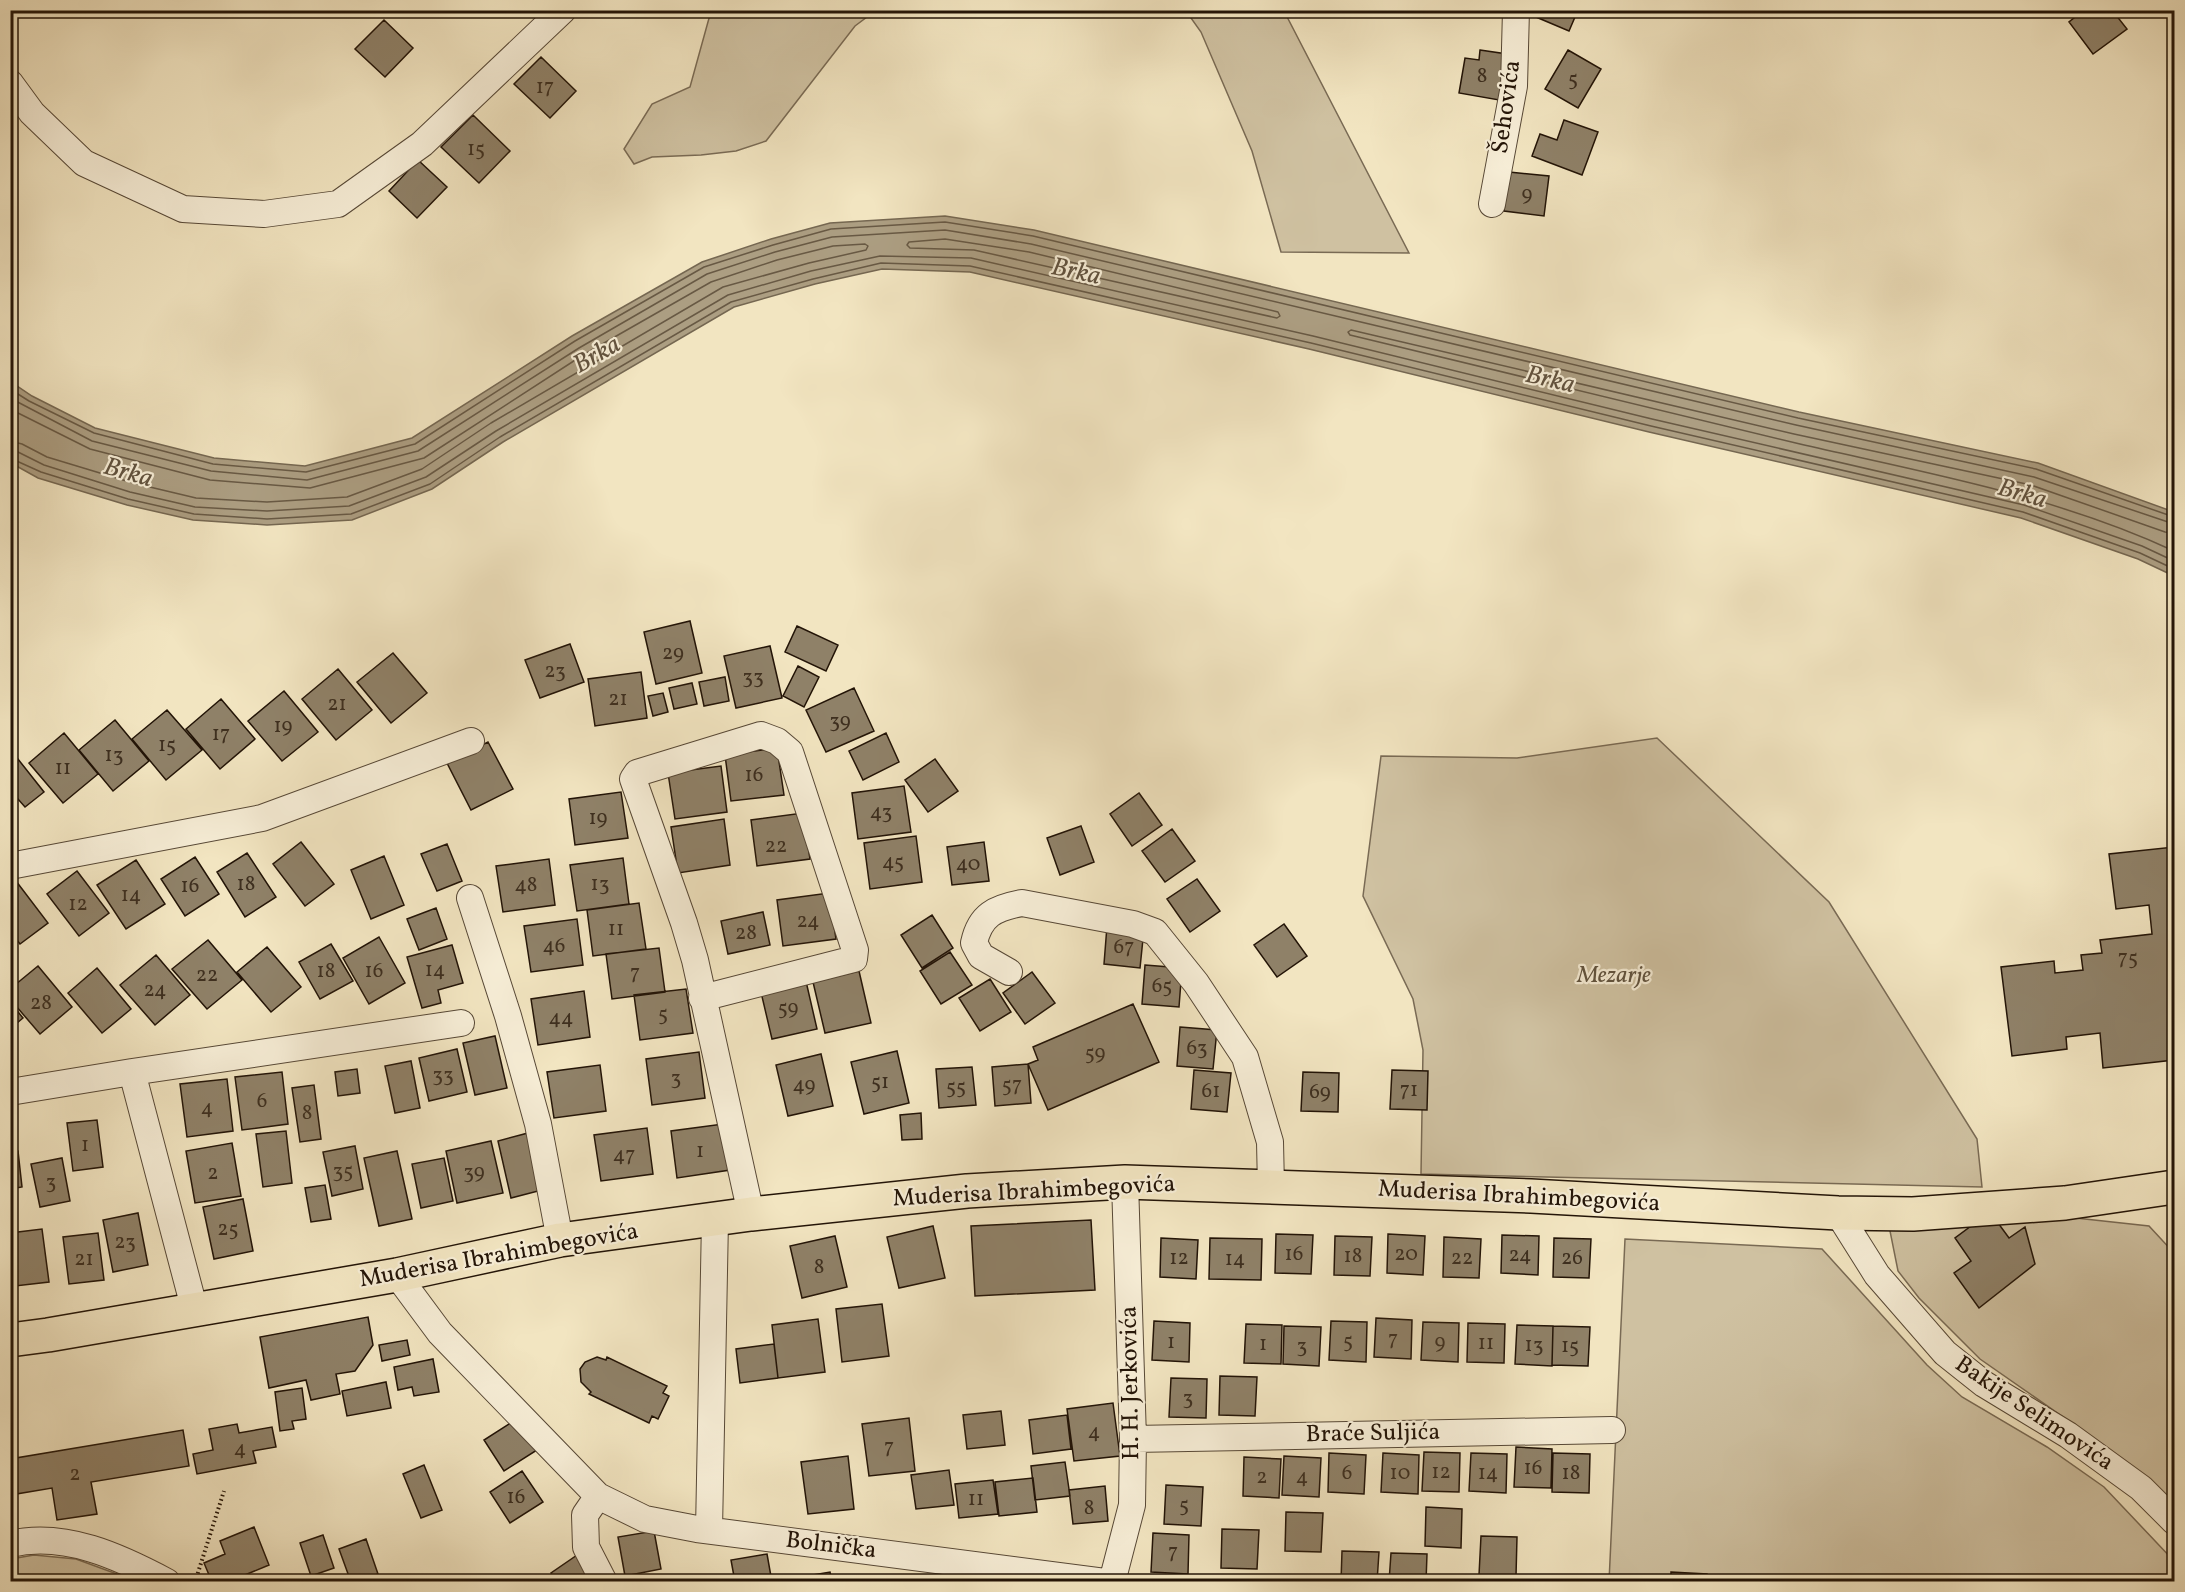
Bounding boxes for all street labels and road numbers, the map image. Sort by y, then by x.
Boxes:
street label: Šehovića [1484,58,1530,156]
street label: Muderisa Ibrahimbegovića [892,1168,1176,1216]
street label: Muderisa Ibrahimbegovića [1377,1173,1661,1221]
street label: Muderisa Ibrahimbegovića [357,1215,641,1297]
street label: H. H. Jerkovića [1113,1306,1149,1460]
street label: Bakije Selimovića [1948,1348,2120,1480]
street label: Braće Suljića [1305,1416,1441,1452]
street label: Bolnička [784,1524,878,1568]

